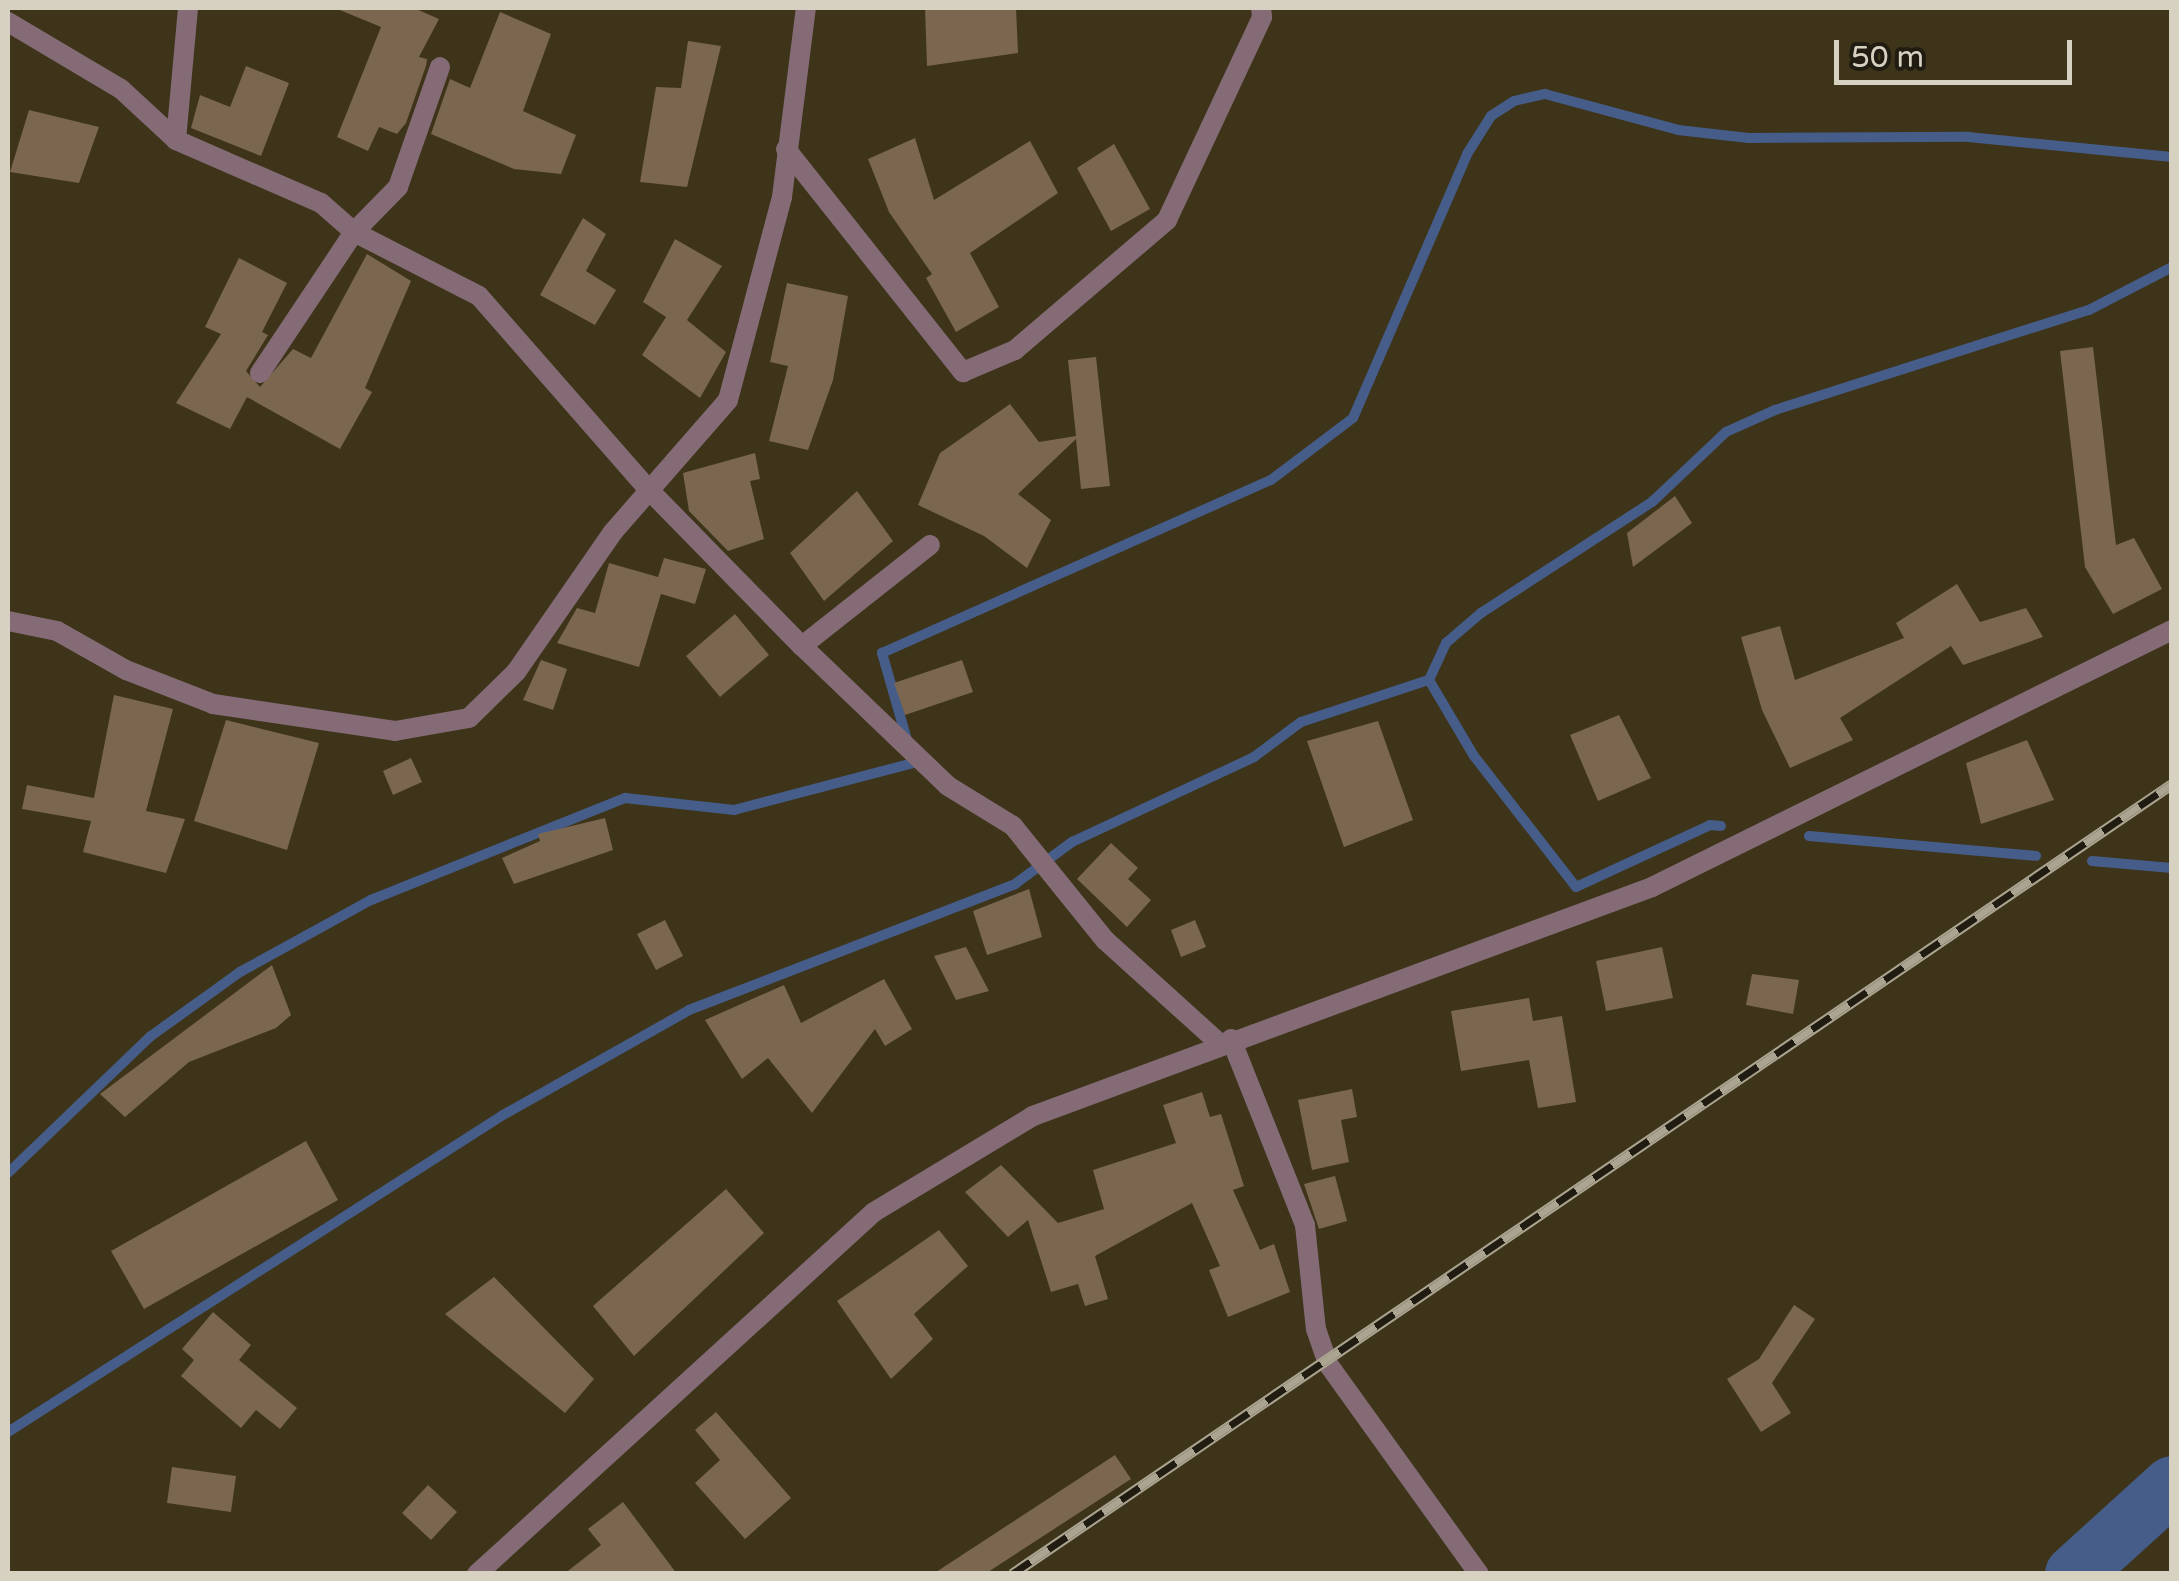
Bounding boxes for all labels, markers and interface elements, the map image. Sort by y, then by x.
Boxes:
scale bar [1839,20,2076,82]
text: 50 m [1851,39,1924,76]

